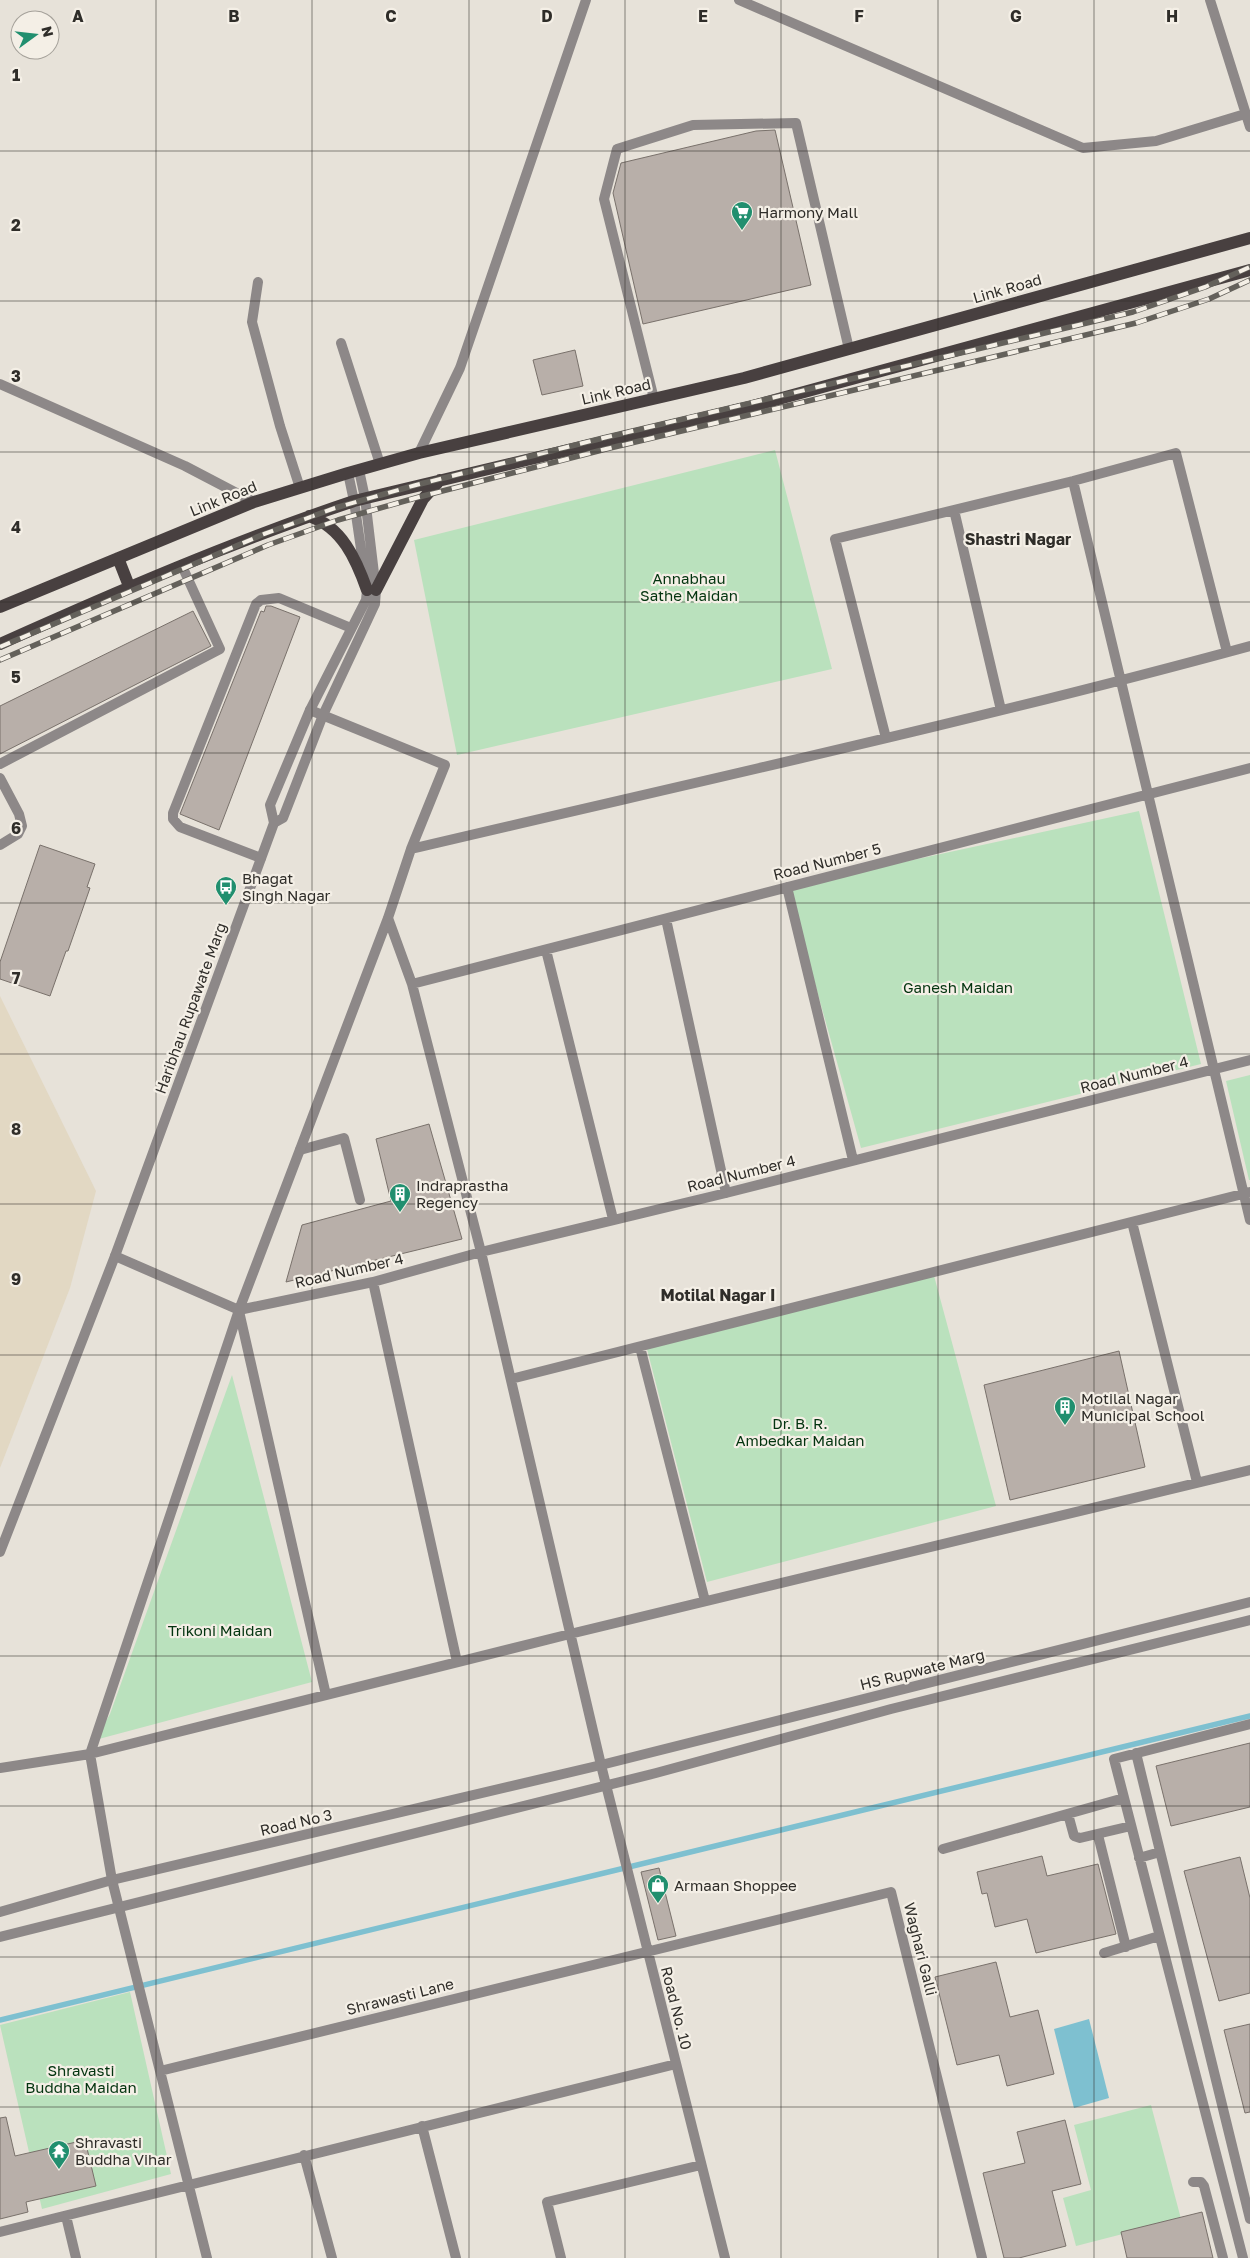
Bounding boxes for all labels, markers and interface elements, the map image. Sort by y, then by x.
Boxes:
text: A [72,6,84,26]
text: B [228,6,240,26]
text: C [385,6,397,26]
text: D [541,6,553,26]
text: E [698,6,708,26]
text: F [854,6,864,26]
text: G [1010,6,1022,26]
text: H [1166,6,1178,26]
north arrow [10,10,60,60]
text: N [38,24,58,39]
text: 1 [12,65,20,85]
supermarket icon: Harmony Mall [730,200,754,231]
place label: Harmony Mall [758,203,858,221]
text: 2 [11,215,21,235]
street label: Link Road [970,270,1044,306]
text: 3 [11,366,21,386]
street label: Link Road [579,374,653,408]
street label: Link Road [187,476,259,520]
text: 4 [11,517,21,537]
district label: Shastri Nagar [965,529,1071,549]
park label: Annabhau Sathe Maidan [640,569,738,604]
text: 5 [11,667,21,687]
text: 6 [11,818,21,838]
street label: Road Number 5 [771,839,883,883]
place label: Bhagat Singh Nagar [242,869,331,904]
bus stop icon: Bhagat Singh Nagar [214,875,238,906]
street label: Haribhau Rupawate Marg [151,920,229,1096]
text: 7 [12,968,21,988]
park label: Ganesh Maidan [903,978,1013,996]
street label: Road Number 4 [1078,1052,1190,1096]
text: 8 [11,1119,21,1139]
street label: Road Number 4 [685,1151,797,1195]
place label: Indraprastha Regency [416,1176,508,1211]
building icon: Indraprastha Regency [388,1182,412,1213]
street label: Road Number 4 [293,1249,405,1291]
text: 9 [11,1269,21,1289]
district label: Motilal Nagar I [661,1285,775,1305]
place label: Motilal Nagar Municipal School [1081,1389,1205,1424]
building icon: Motilal Nagar Municipal School [1053,1395,1077,1426]
park label: Dr. B. R. Ambedkar Maidan [735,1414,865,1449]
park label: Trikoni Maidan [168,1621,272,1639]
street label: HS Rupwate Marg [858,1645,986,1693]
street label: Road No 3 [258,1805,334,1839]
shop icon: Armaan Shoppee [646,1873,670,1904]
place label: Armaan Shoppee [674,1876,797,1894]
street label: Waghari Galli [901,1900,941,1998]
street label: Road No. 10 [658,1964,696,2052]
street label: Shrawasti Lane [344,1974,456,2018]
park label: Shravasti Buddha Maidan [25,2061,137,2096]
place label: Shravasti Buddha Vihar [75,2133,172,2168]
temple icon: Shravasti Buddha Vihar [47,2139,71,2170]

